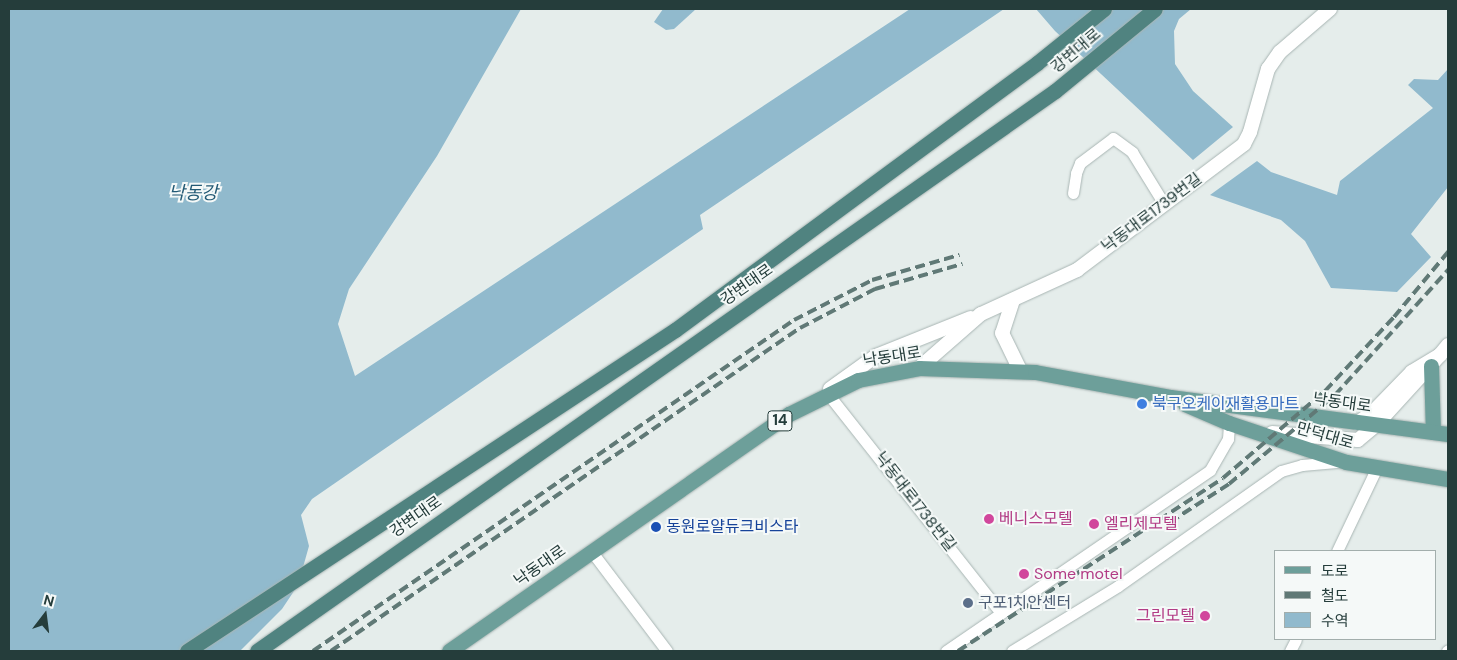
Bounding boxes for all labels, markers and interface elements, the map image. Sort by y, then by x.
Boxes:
street label: 강변대로 [1047,25,1105,77]
street label: 낙동대로1739번길 [1098,169,1206,257]
water label: 낙동강 [168,182,218,204]
street label: 강변대로 [717,260,777,310]
street label: 낙동대로 [861,343,923,371]
street label: 낙동대로 [1312,389,1372,417]
place label: 북구오케이재활용마트 [1152,394,1299,414]
marker: 북구오케이재활용마트 [1136,398,1148,410]
road number: 14 [766,408,794,434]
street label: 만덕대로 [1294,419,1356,453]
street label: 낙동대로1738번길 [870,449,960,555]
street label: 강변대로 [386,492,446,542]
place label: 베니스모텔 [999,509,1073,529]
marker: 베니스모텔 [983,513,995,525]
place label: 엘리제모텔 [1104,514,1178,534]
place label: 동원로얄듀크비스타 [666,517,798,537]
marker: 엘리제모텔 [1088,518,1100,530]
marker: 동원로얄듀크비스타 [650,521,662,533]
street label: 낙동대로 [510,541,570,591]
legend [1274,550,1437,640]
text: 도로 [1321,561,1349,581]
place label: Some motel [1034,564,1122,584]
marker: Some motel [1018,568,1030,580]
text: 철도 [1321,586,1349,606]
north arrow [20,590,70,640]
text: N [42,590,56,611]
place label: 구포1치안센터 [978,593,1071,613]
marker: 구포1치안센터 [962,597,974,609]
place label: 그린모텔 [1136,606,1195,626]
marker: 그린모텔 [1199,610,1211,622]
text: 수역 [1321,611,1349,631]

